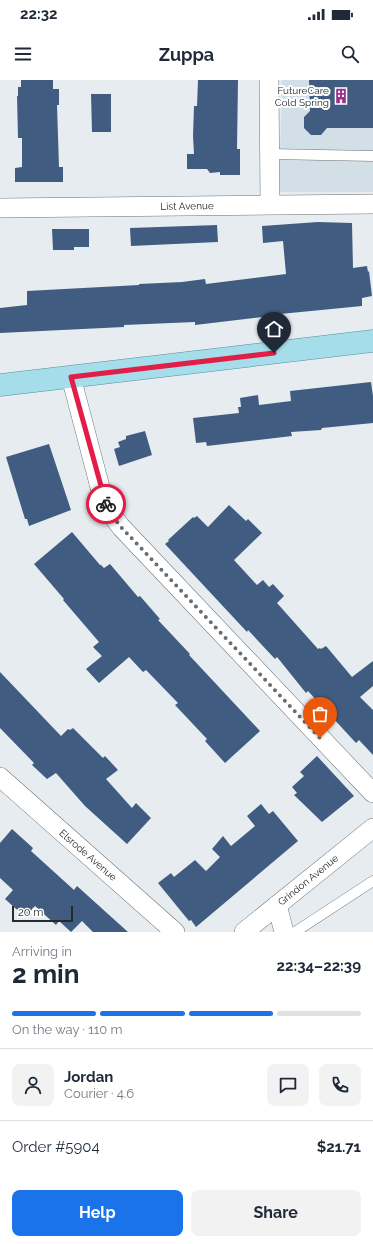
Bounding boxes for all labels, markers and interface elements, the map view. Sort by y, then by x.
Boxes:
text: 22:32 [20,5,57,23]
icon: menu [12,43,34,65]
icon: search [339,43,361,65]
text: Zuppa [159,44,214,65]
place label: FutureCare Cold Spring [275,85,329,108]
building icon: FutureCare Cold Spring [332,87,350,105]
street label: List Avenue [160,200,214,212]
pin [257,312,291,353]
icon: home [263,318,285,340]
courier [86,484,126,524]
icon: bike [95,493,117,515]
pin [303,697,337,738]
icon: bag [309,703,331,725]
street label: Elsrode Avenue [57,827,119,883]
street label: Grindon Avenue [276,852,340,908]
scale bar [12,904,73,923]
text: 20 m [18,906,43,919]
text: Arriving in [12,944,72,959]
text: 22:34–22:39 [277,957,361,975]
text: 2 min [12,959,79,989]
text: On the way · 110 m [12,1022,123,1037]
button: person [12,1064,54,1106]
button: chat [267,1064,309,1106]
button: phone [319,1064,361,1106]
text: Jordan [64,1068,113,1086]
text: Courier · 4.6 [64,1086,134,1101]
text: Order #5904 [12,1138,100,1156]
text: $21.71 [317,1138,361,1156]
button: Help [12,1190,183,1236]
button: Share [191,1190,361,1236]

